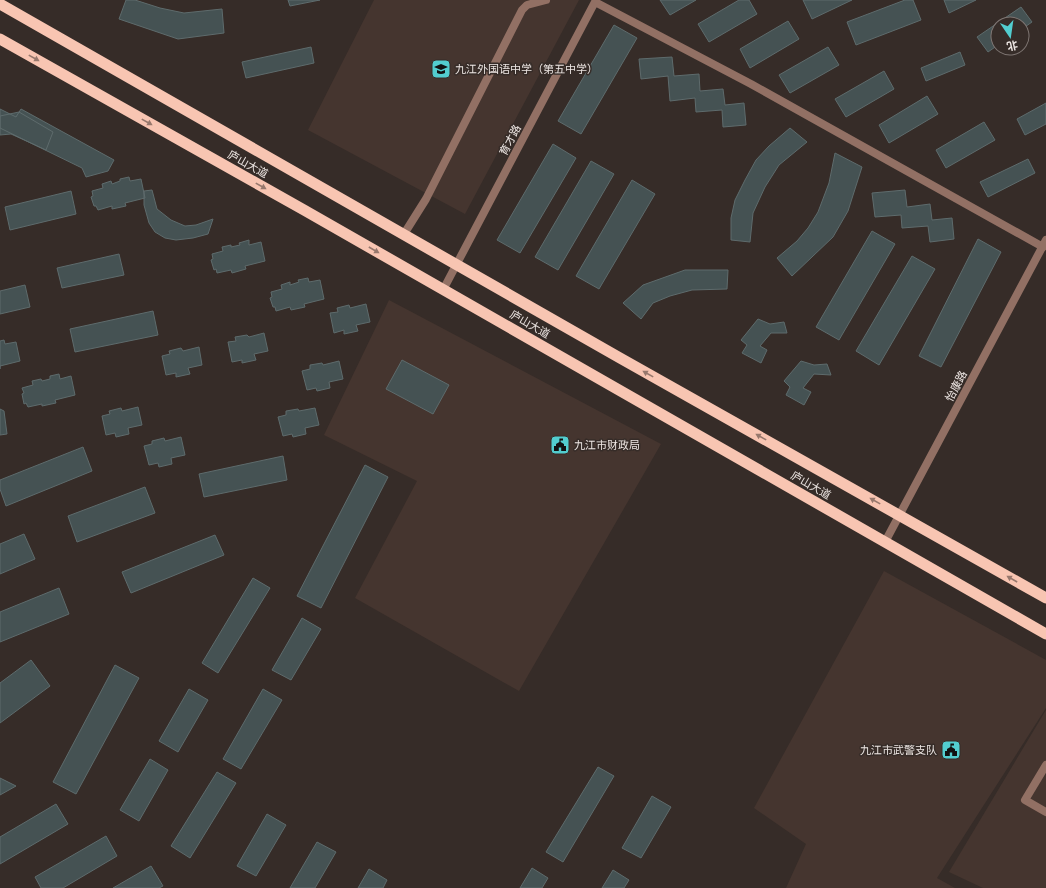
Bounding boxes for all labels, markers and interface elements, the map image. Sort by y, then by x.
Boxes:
north arrow [990,16,1030,56]
text: 北 [1005,38,1019,54]
one-way arrow [28,55,40,62]
school or university icon: 九江外国语中学（第五中学） [430,58,452,80]
place label: 九江外国语中学（第五中学） [455,62,598,76]
one-way arrow [141,118,153,125]
street label: 育才路 [496,122,524,158]
street label: 庐山大道 [225,147,271,181]
one-way arrow [255,182,267,189]
one-way arrow [368,246,380,253]
street label: 庐山大道 [507,307,553,341]
street label: 怡康路 [942,368,970,404]
one-way arrow [642,370,654,377]
public building icon: 九江市财政局 [549,434,571,456]
one-way arrow [756,434,767,441]
place label: 九江市财政局 [574,438,640,452]
street label: 庐山大道 [788,468,834,502]
one-way arrow [869,497,881,504]
one-way arrow [1006,575,1018,582]
public building icon: 九江市武警支队 [940,739,962,761]
place label: 九江市武警支队 [860,743,937,757]

